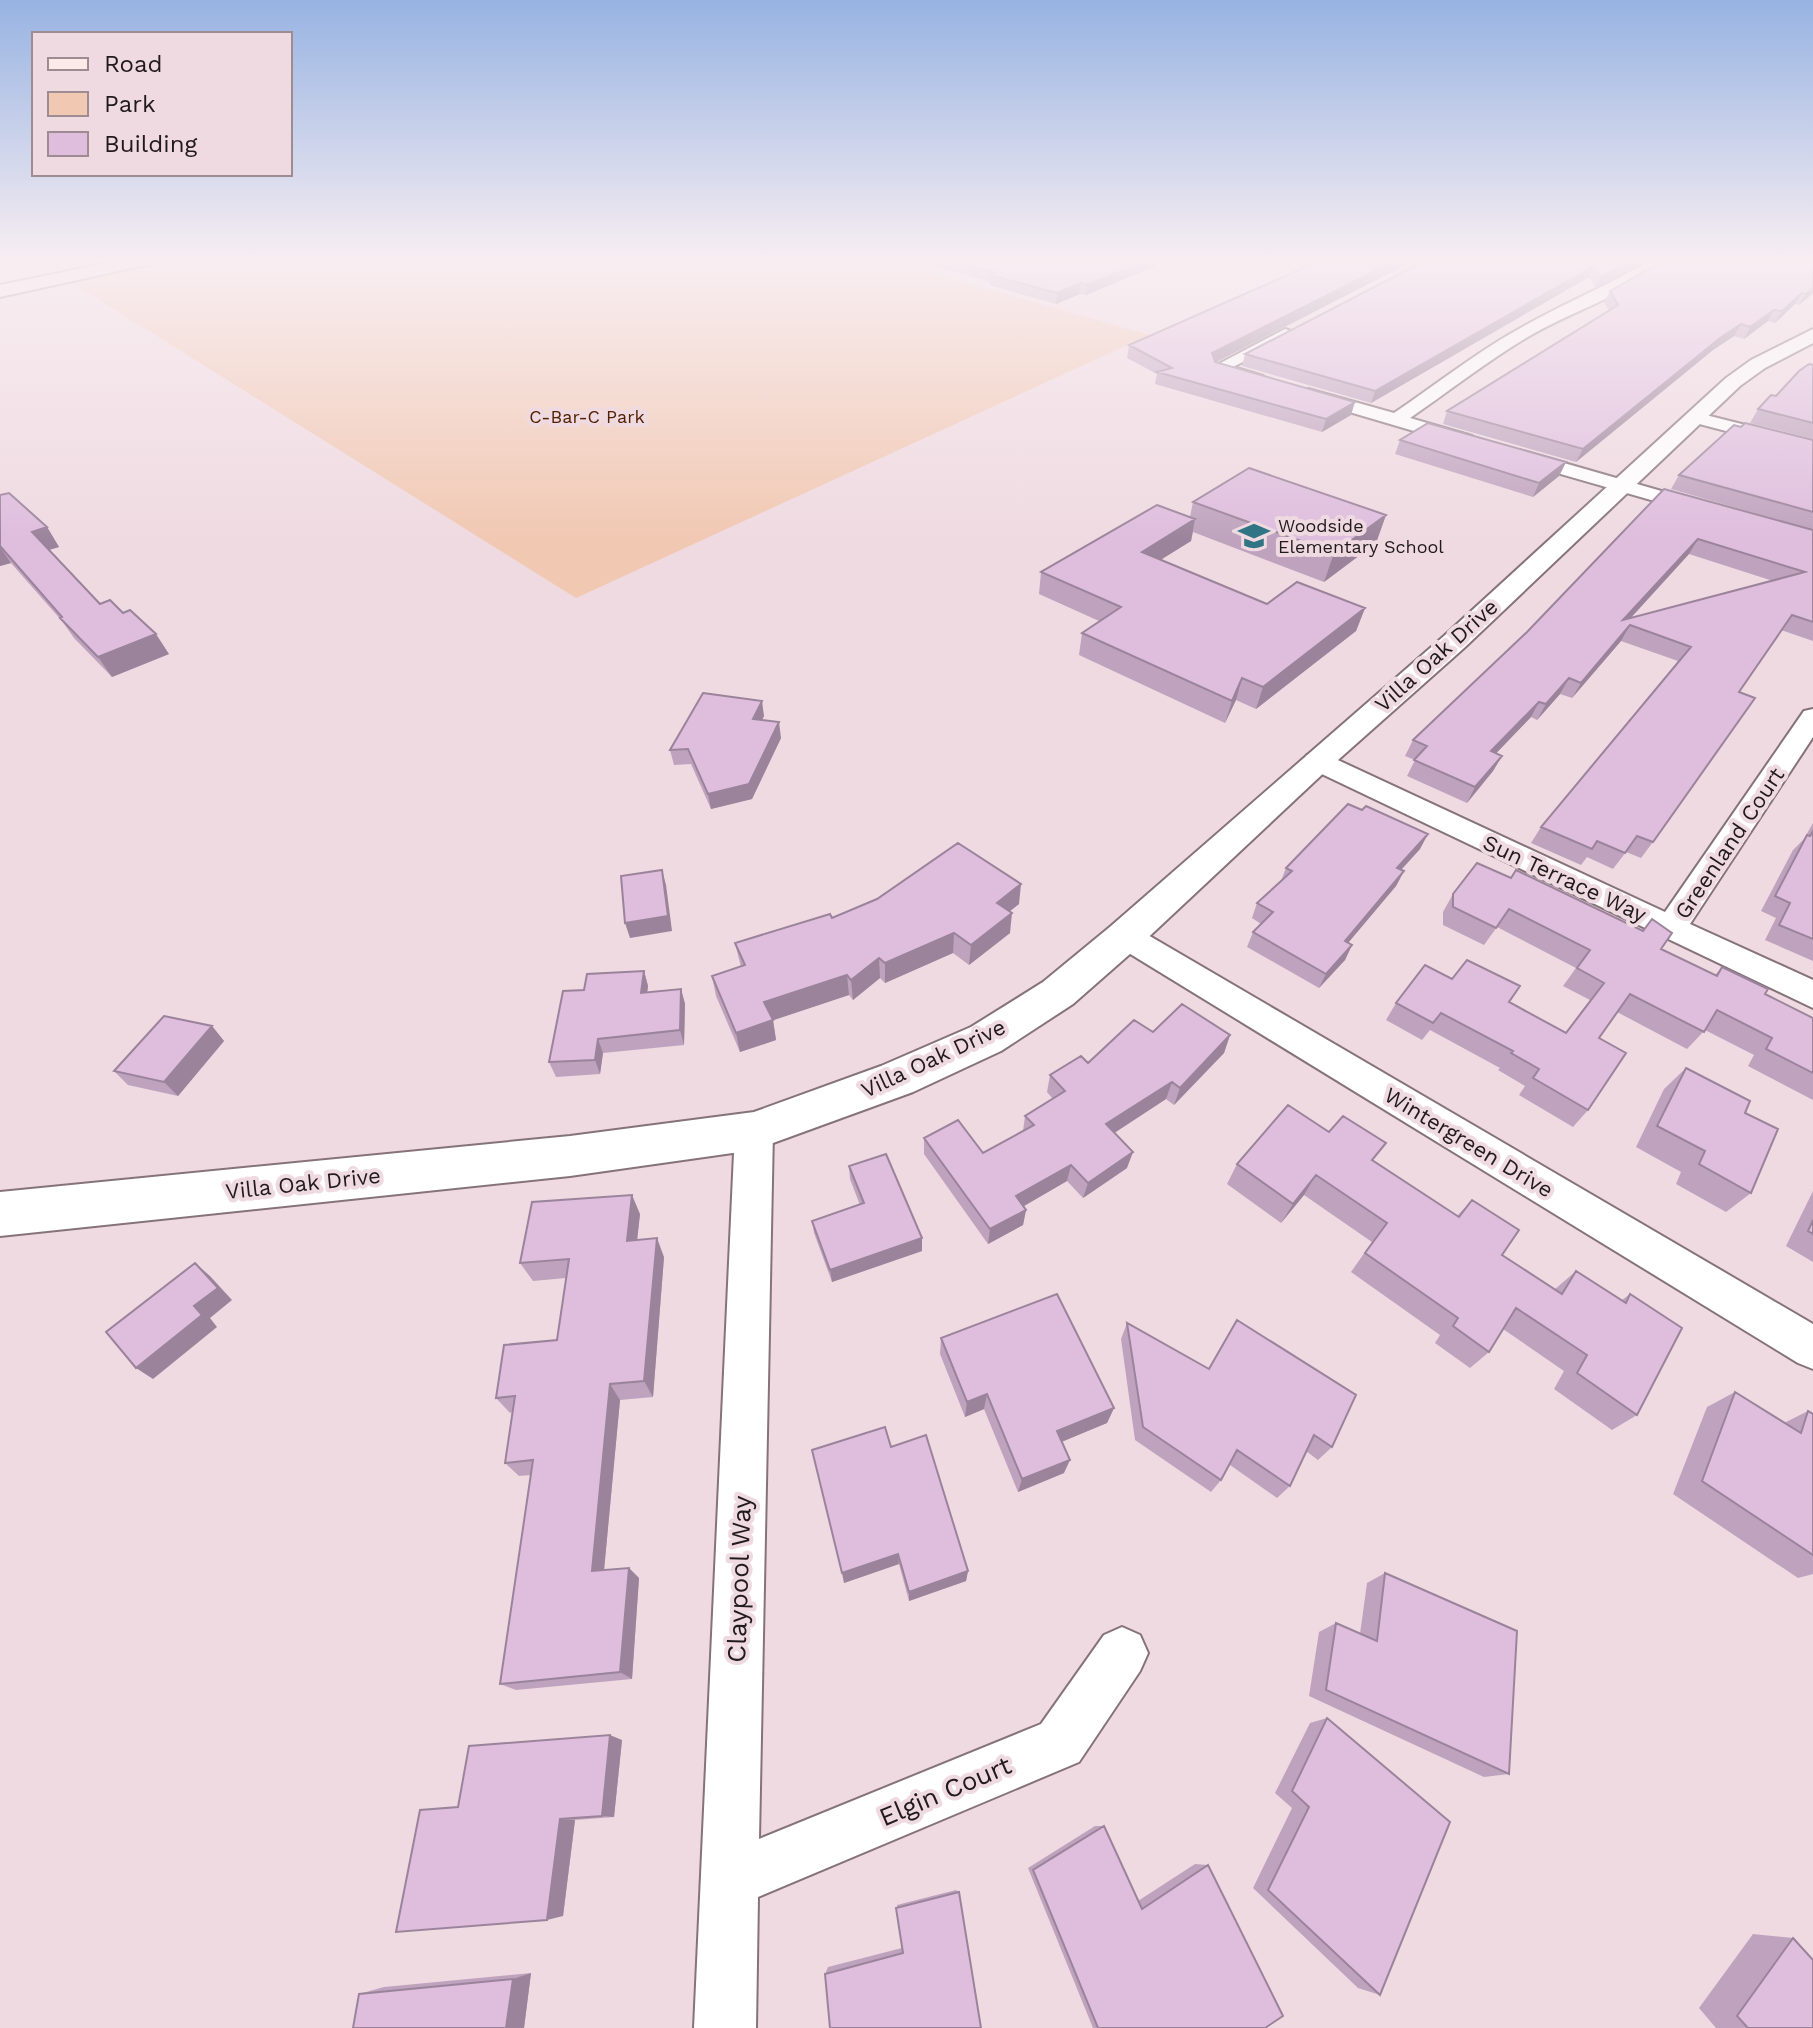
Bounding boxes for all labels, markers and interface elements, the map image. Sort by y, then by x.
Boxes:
legend [32,32,292,176]
text: Road [104,50,163,78]
text: Park [104,90,156,118]
text: Building [104,130,197,158]
park label: C-Bar-C Park [529,406,645,427]
place label: Woodside Elementary School [1278,515,1444,557]
school or university icon: Woodside Elementary School [1237,519,1271,553]
street label: Villa Oak Drive [1370,594,1503,717]
street label: Greenland Court [1670,763,1789,924]
street label: Sun Terrace Way [1479,830,1651,927]
street label: Villa Oak Drive [857,1014,1009,1103]
street label: Wintergreen Drive [1380,1082,1558,1203]
street label: Villa Oak Drive [224,1163,382,1204]
street label: Claypool Way [721,1494,757,1663]
street label: Elgin Court [874,1750,1016,1832]

